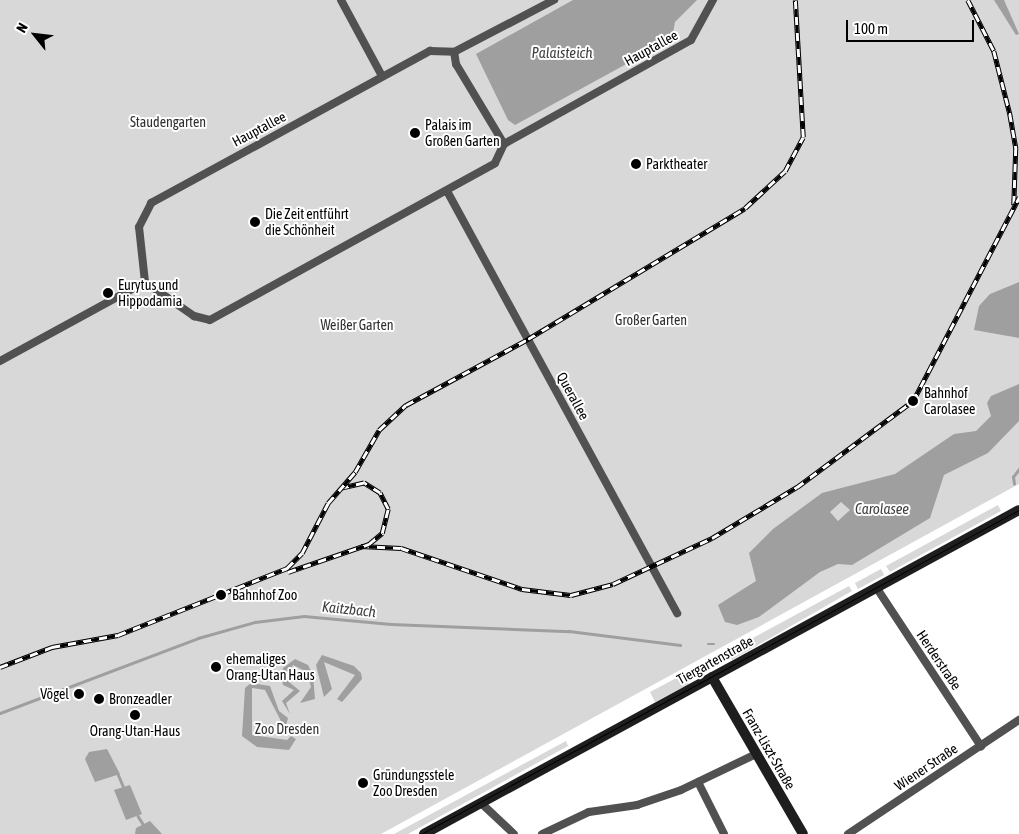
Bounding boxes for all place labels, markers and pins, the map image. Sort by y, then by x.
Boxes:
place label: Palais im Großen Garten [425,117,500,150]
marker: Palais im Großen Garten [409,127,421,139]
place label: Parktheater [646,156,707,172]
marker: Parktheater [630,158,642,170]
place label: Die Zeit entführt die Schönheit [265,206,349,238]
marker: Die Zeit entführt die Schönheit [249,216,261,228]
place label: Eurytus und Hippodamia [118,277,182,310]
marker: Eurytus und Hippodamia [102,287,114,299]
place label: Bahnhof Carolasee [924,385,975,418]
marker: Bahnhof Carolasee [906,394,920,408]
place label: Bahnhof Zoo [232,587,297,603]
marker: Bahnhof Zoo [214,588,228,602]
place label: ehemaliges Orang-Utan Haus [226,651,315,684]
marker: ehemaliges Orang-Utan Haus [210,661,222,673]
place label: Vögel [40,686,69,702]
marker: Vögel [73,688,85,700]
place label: Bronzeadler [109,691,172,707]
marker: Bronzeadler [93,693,105,705]
marker: Orang-Utan-Haus [129,709,141,721]
place label: Orang-Utan-Haus [90,723,180,739]
place label: Gründungsstele Zoo Dresden [373,767,454,800]
marker: Gründungsstele Zoo Dresden [357,777,369,789]

